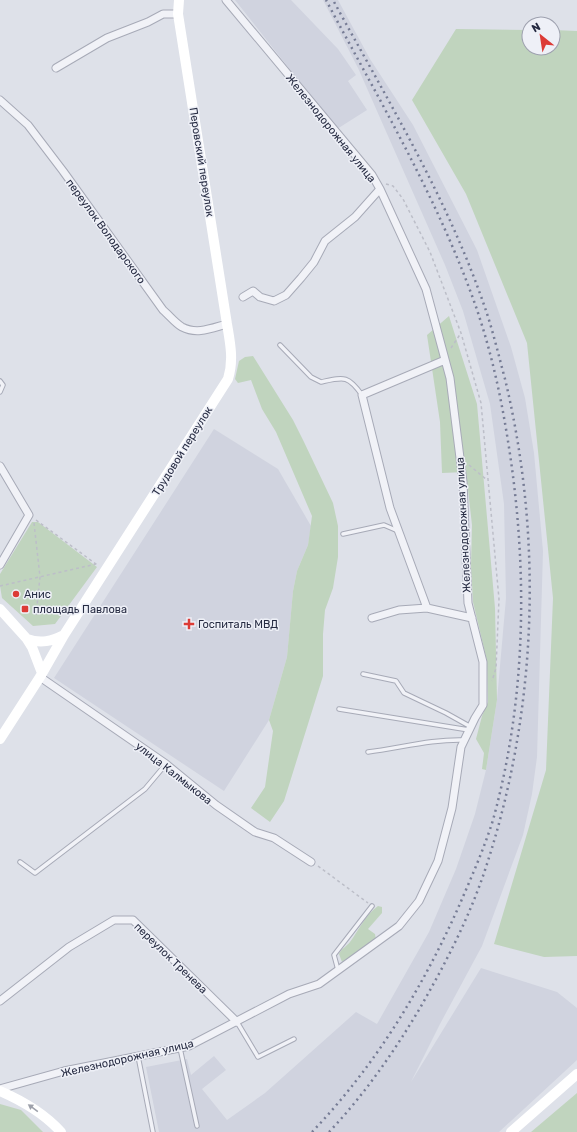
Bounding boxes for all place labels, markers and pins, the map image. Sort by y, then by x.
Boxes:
place label: Анис [24,588,51,601]
marker: Анис [11,589,21,599]
place label: площадь Павлова [33,603,127,616]
marker: площадь Павлова [20,604,30,614]
marker: Госпиталь МВД [183,618,195,630]
place label: Госпиталь МВД [198,618,278,631]

